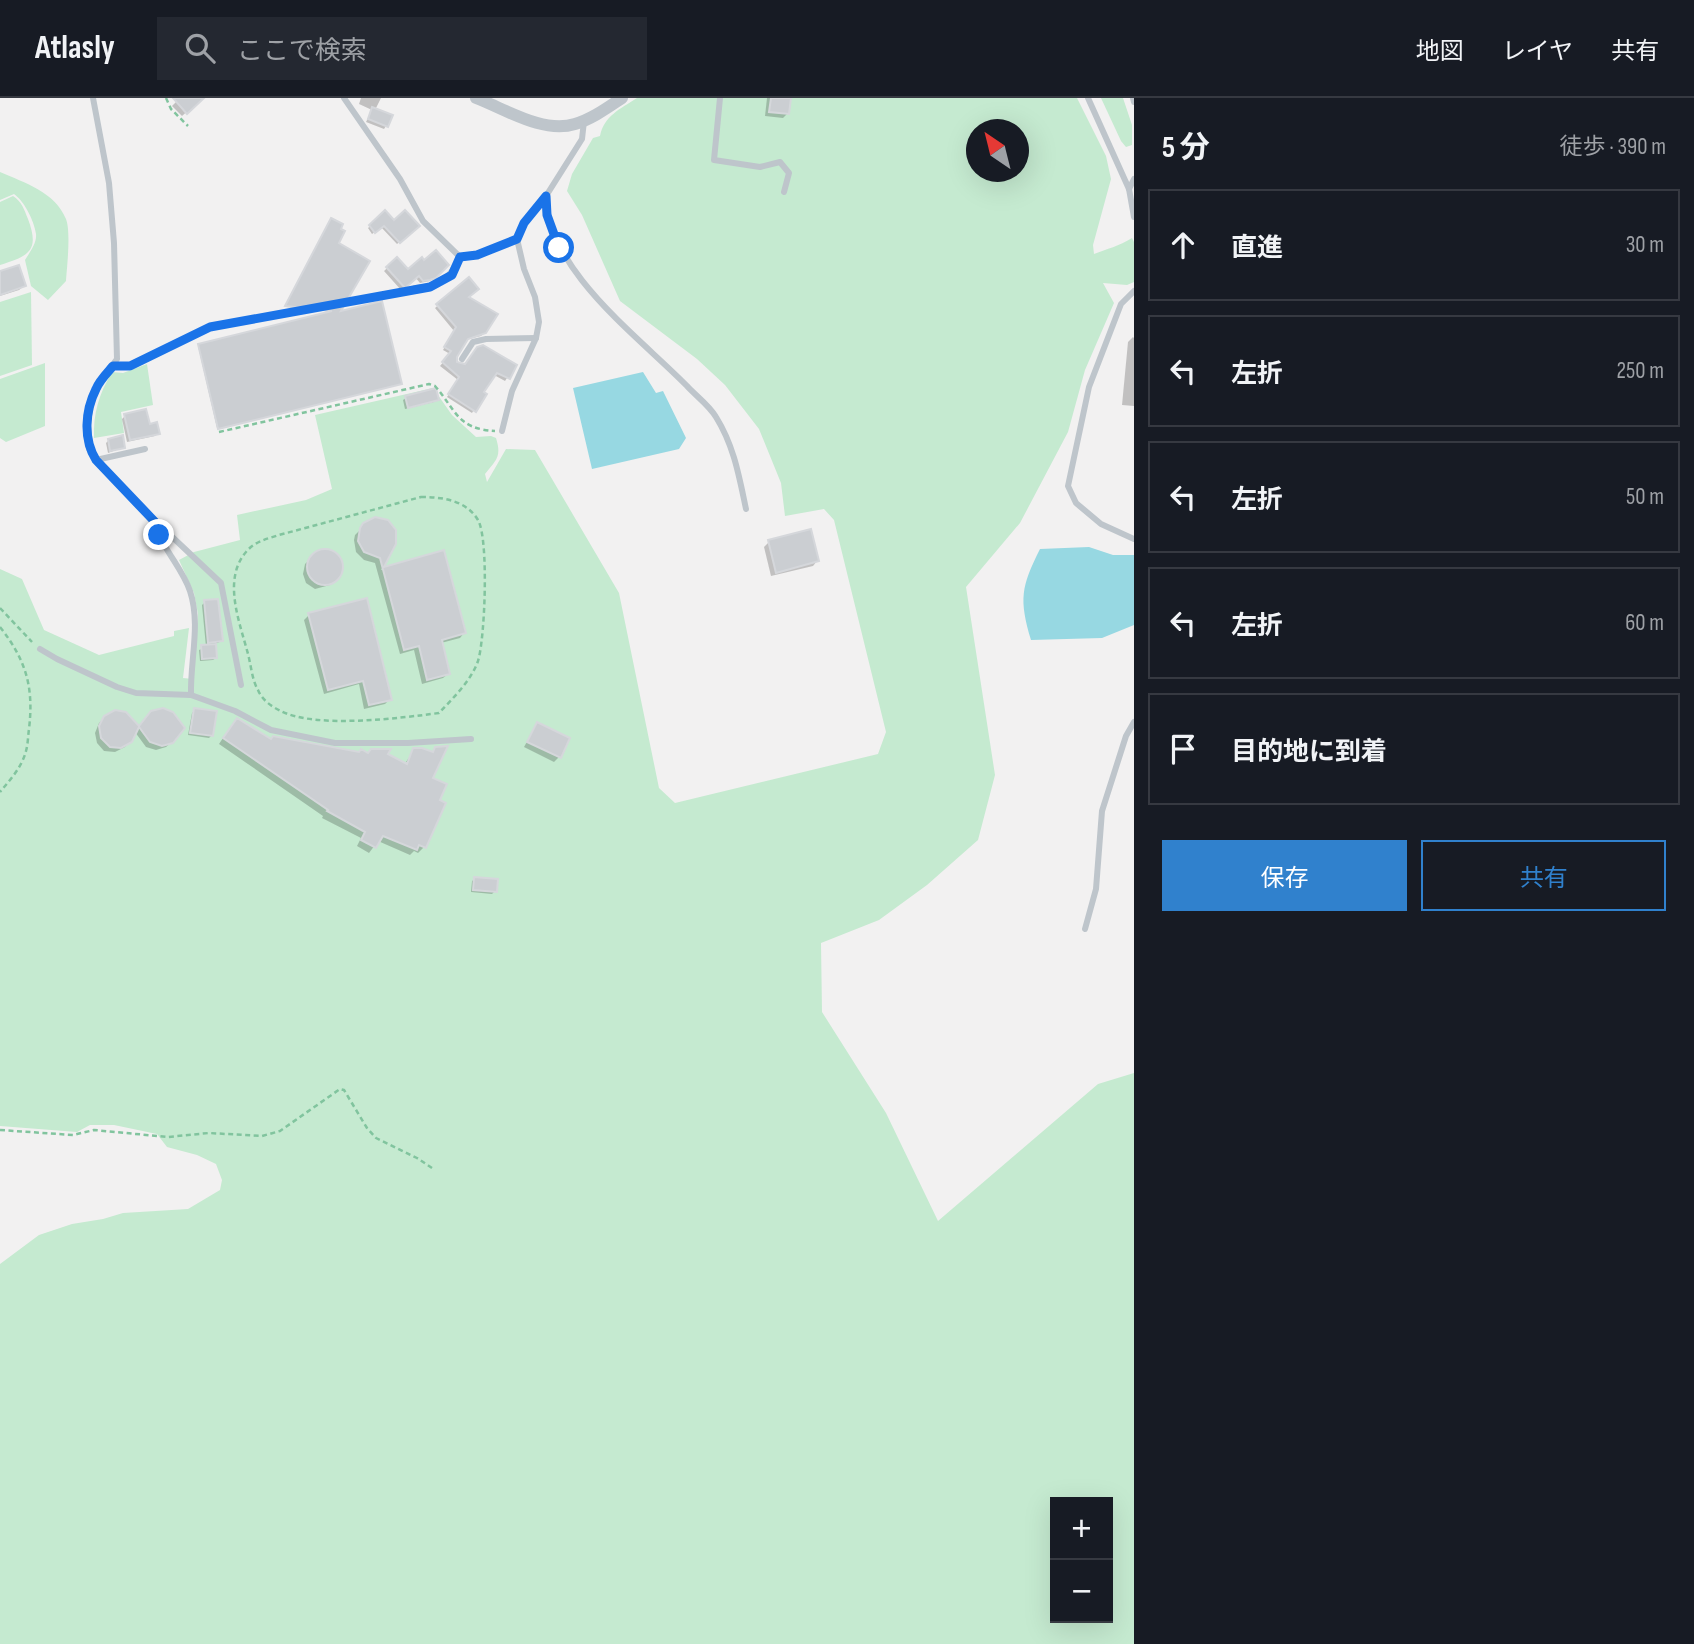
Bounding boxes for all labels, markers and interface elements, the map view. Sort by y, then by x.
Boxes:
search box [157,17,647,80]
text: Atlasly [35,28,115,68]
icon: search [181,29,219,67]
text: ここで検索 [237,36,367,67]
text: 地図 [1416,37,1464,66]
text: レイヤ [1502,37,1573,66]
text: 共有 [1611,37,1659,66]
north arrow [966,119,1029,182]
text: 5 分 [1162,130,1210,166]
text: 徒歩 · 390 m [1560,133,1666,161]
icon: ahead [1164,226,1202,264]
text: 30 m [1626,231,1664,259]
route start [543,232,574,263]
text: 直進 [1231,233,1283,264]
icon: left [1164,352,1202,390]
text: 250 m [1617,357,1664,385]
text: 左折 [1231,359,1283,390]
icon: left [1164,478,1202,516]
text: 50 m [1626,483,1664,511]
text: 左折 [1231,485,1283,516]
route end [143,519,174,550]
icon: left [1164,604,1202,642]
text: 60 m [1625,609,1664,637]
text: 左折 [1231,611,1283,642]
icon: arrive [1164,730,1202,768]
text: 目的地に到着 [1231,737,1387,768]
button: 保存 [1162,840,1407,911]
button: 共有 [1421,840,1666,911]
map controls [1050,1497,1113,1623]
button: + [1050,1497,1113,1560]
button: − [1050,1560,1113,1623]

